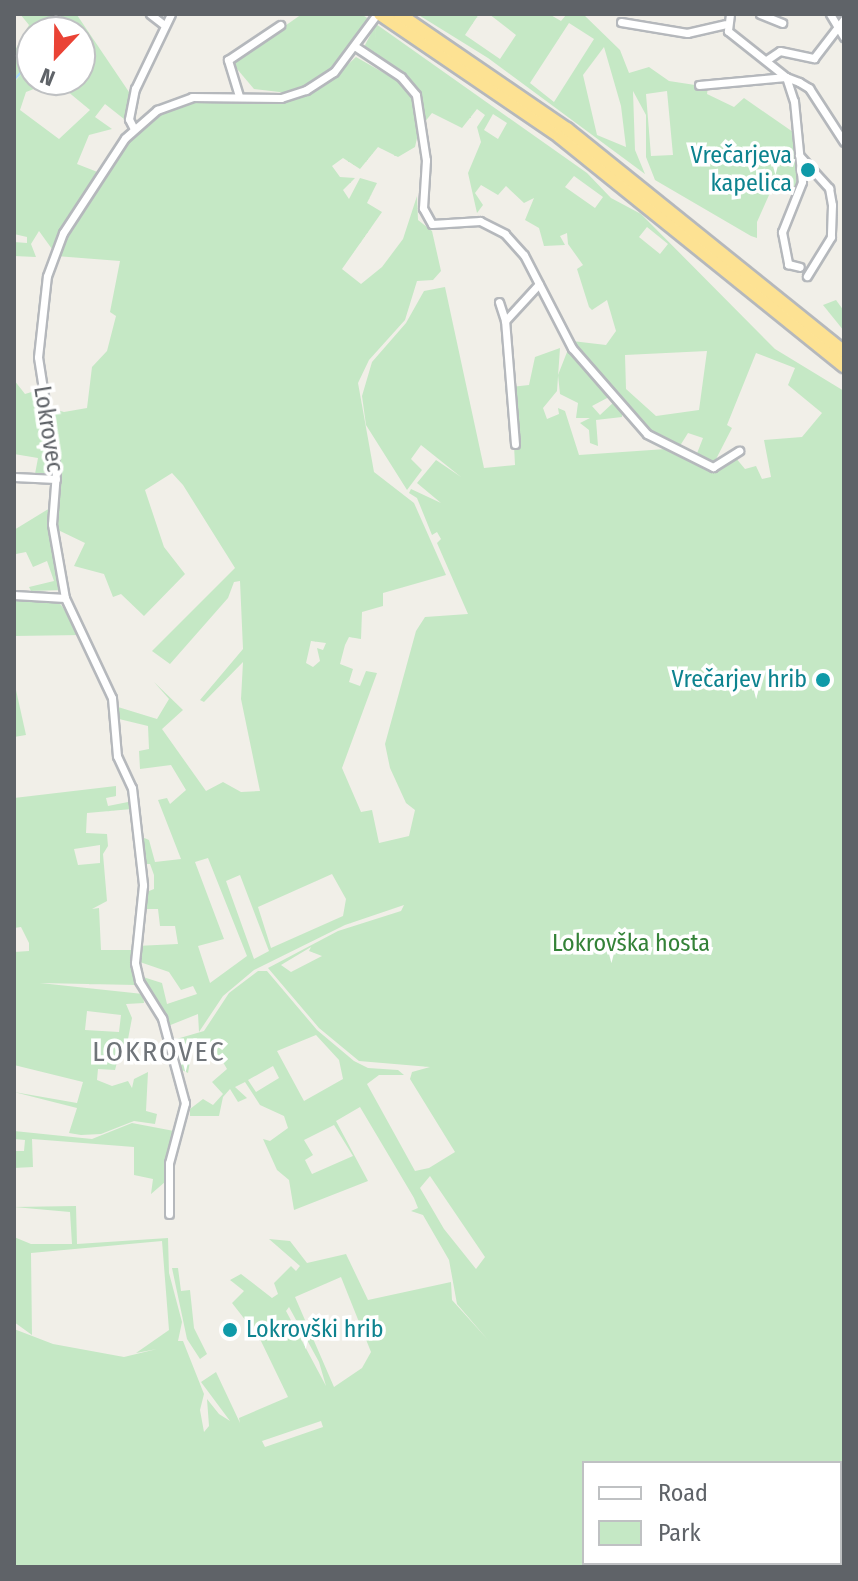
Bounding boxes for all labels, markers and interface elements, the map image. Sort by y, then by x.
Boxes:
north arrow [16,16,96,96]
text: N [36,62,59,92]
place label: Vrečarjeva kapelica [691,142,792,198]
marker: Vrečarjeva kapelica [799,161,817,179]
street label: Lokrovec [27,384,69,474]
place label: Vrečarjev hrib [672,666,807,694]
marker: Vrečarjev hrib [814,671,832,689]
park label: Lokrovška hosta [552,930,710,958]
district label: LOKROVEC [92,1035,226,1069]
place label: Lokrovški hrib [246,1316,384,1344]
marker: Lokrovški hrib [221,1321,239,1339]
legend [582,1461,842,1565]
text: Road [658,1479,708,1507]
text: Park [658,1519,701,1547]

